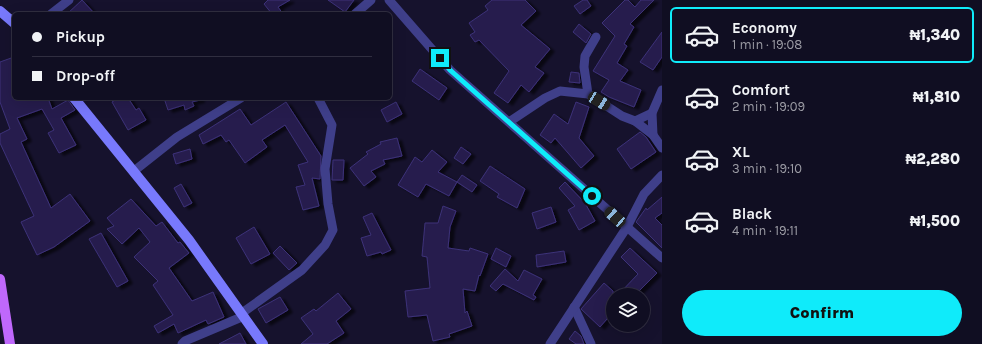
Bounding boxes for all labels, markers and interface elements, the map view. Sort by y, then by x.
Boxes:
icon: car [684,17,720,53]
text: Economy [732,19,797,37]
text: ₦1,340 [909,26,960,44]
text: Pickup [56,28,105,46]
text: 1 min · 19:08 [732,37,802,52]
route end [431,49,449,67]
text: Drop-off [56,67,115,85]
icon: car [684,79,720,115]
text: Comfort [732,81,790,99]
text: ₦1,810 [913,88,960,106]
car [586,90,612,112]
text: 2 min · 19:09 [732,99,805,114]
icon: car [684,141,720,177]
text: XL [732,143,750,161]
text: ₦2,280 [905,150,960,168]
text: 3 min · 19:10 [732,161,802,176]
route start [583,187,601,205]
icon: car [684,203,720,239]
car [602,205,628,229]
text: Black [732,205,772,223]
text: ₦1,500 [910,212,960,230]
text: 4 min · 19:11 [732,223,798,238]
map controls [606,288,650,332]
button: layers [606,288,650,332]
button: Confirm [682,290,962,336]

